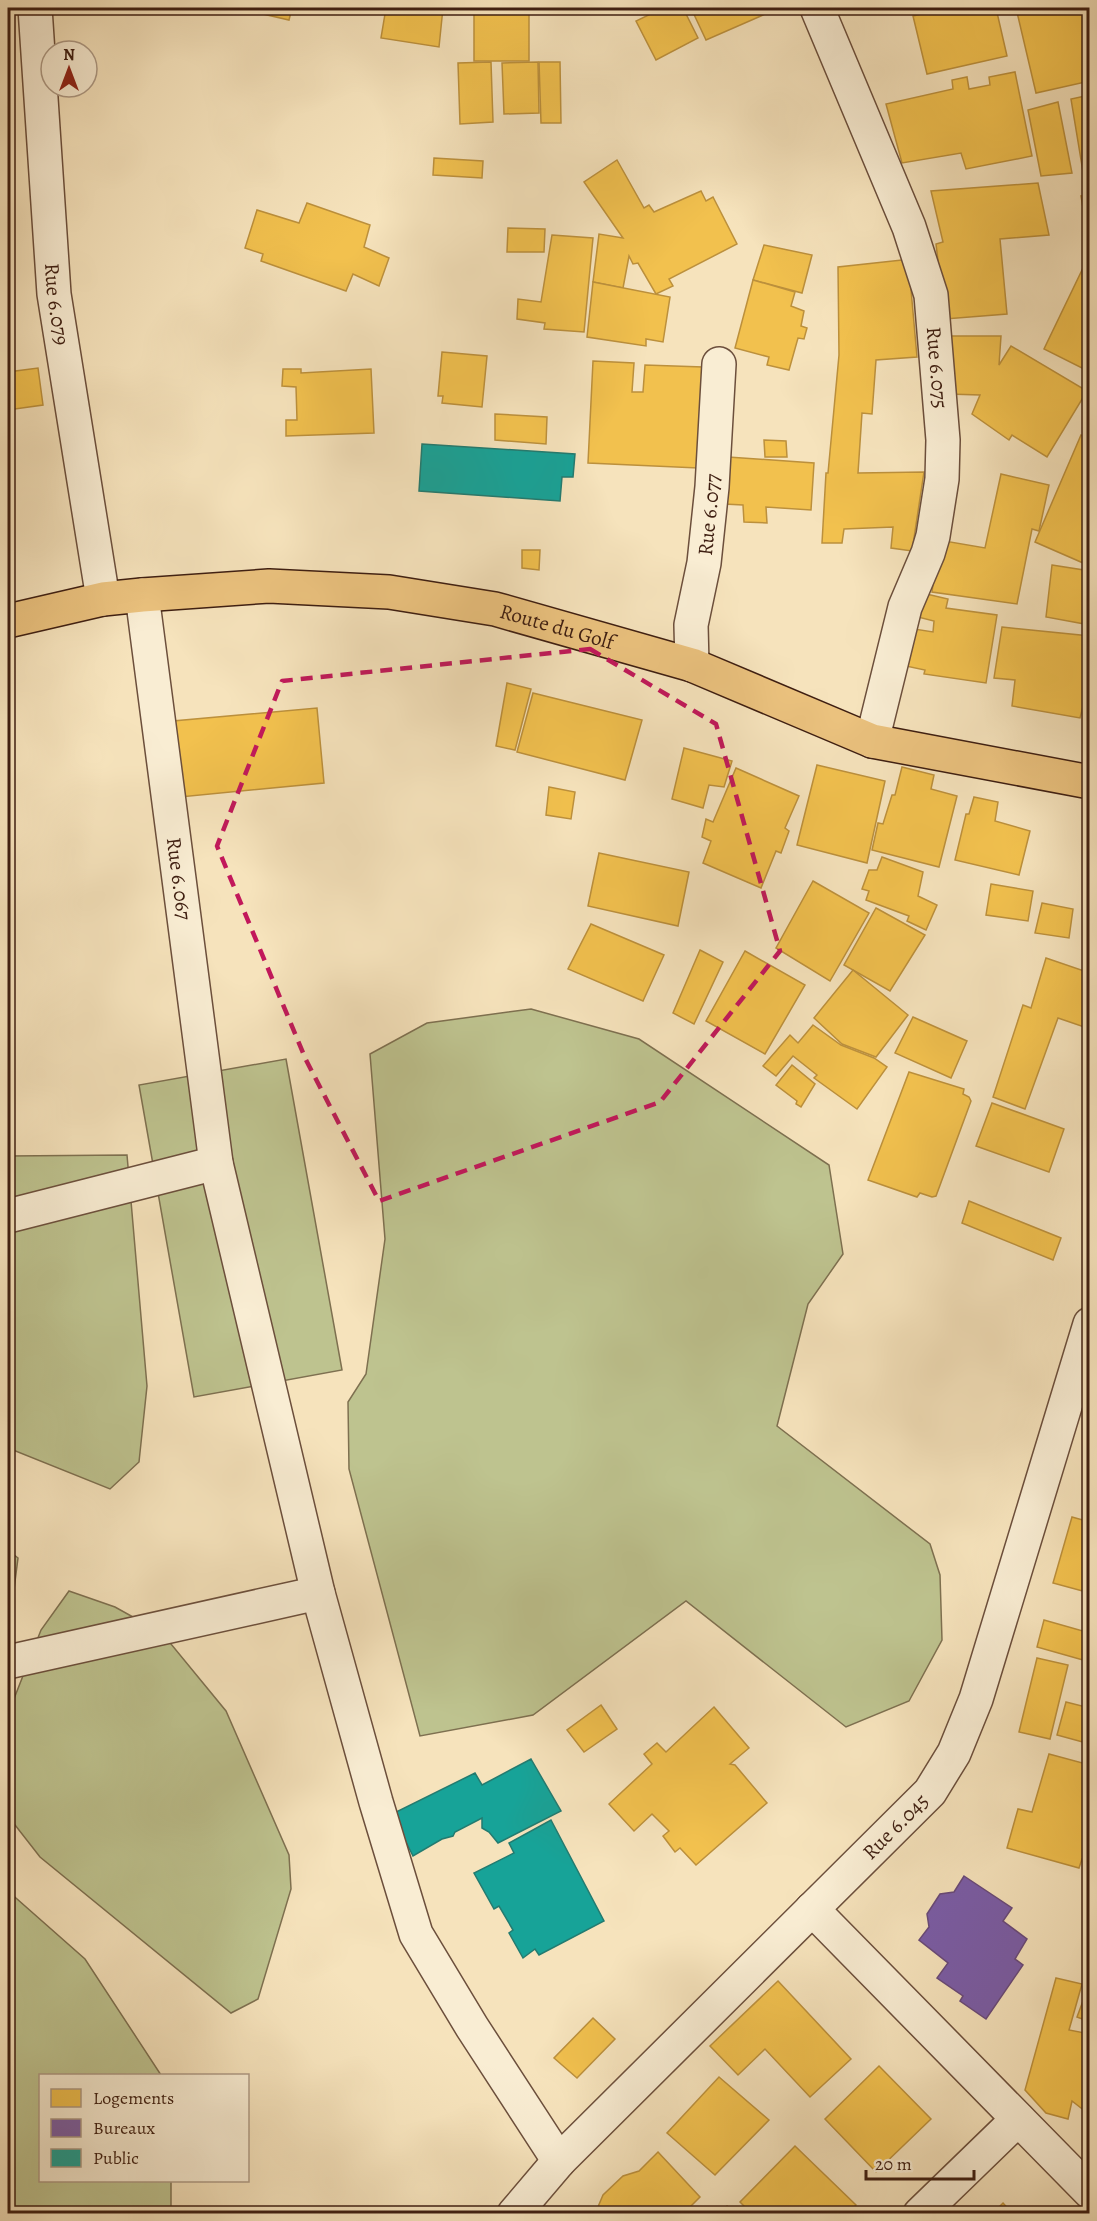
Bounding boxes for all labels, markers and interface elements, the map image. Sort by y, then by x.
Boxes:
north arrow [39,39,99,99]
text: N [63,44,75,66]
street label: Rue 6.079 [38,262,76,347]
street label: Rue 6.075 [920,326,954,410]
street label: Rue 6.077 [691,473,727,557]
street label: Route du Golf [497,597,620,657]
street label: Rue 6.067 [160,836,198,922]
street label: Rue 6.045 [856,1787,935,1866]
legend [39,2074,249,2182]
text: Logements [93,2086,174,2110]
text: Bureaux [93,2116,155,2140]
scale bar [866,2143,974,2181]
text: Public [93,2146,139,2170]
text: 20 m [875,2152,912,2176]

